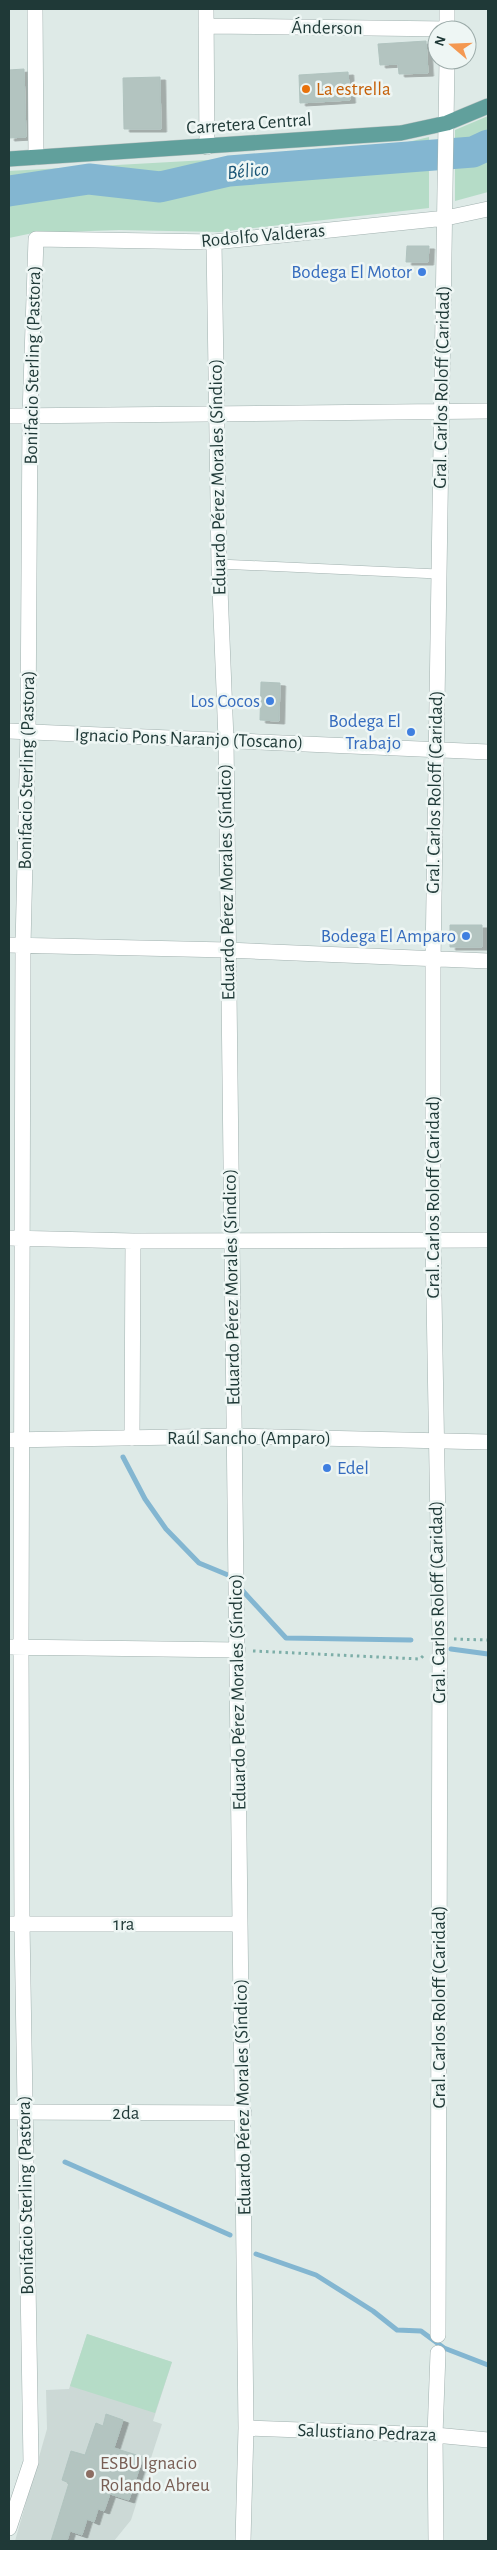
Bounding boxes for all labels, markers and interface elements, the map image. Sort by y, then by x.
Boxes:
street label: Ánderson [291,16,363,38]
north arrow [427,20,477,70]
text: N [432,34,449,48]
place label: La estrella [316,80,391,99]
marker: La estrella [300,83,312,95]
street label: Carretera Central [186,110,312,138]
water label: Bélico [226,159,270,183]
street label: Rodolfo Valderas [200,221,326,251]
place label: Bodega El Motor [291,263,412,282]
street label: Bonifacio Sterling (Pastora) [22,265,44,465]
marker: Bodega El Motor [416,266,428,278]
street label: Gral. Carlos Roloff (Caridad) [431,285,453,489]
street label: Eduardo Pérez Morales (Síndico) [206,358,230,596]
street label: Bonifacio Sterling (Pastora) [16,670,38,870]
street label: Gral. Carlos Roloff (Caridad) [424,690,446,894]
place label: Los Cocos [190,692,260,711]
marker: Los Cocos [264,695,276,707]
place label: Bodega El Trabajo [328,712,401,753]
street label: Ignacio Pons Naranjo (Toscano) [74,726,304,752]
marker: Bodega El Trabajo [405,726,417,738]
street label: Eduardo Pérez Morales (Síndico) [215,763,239,1001]
place label: Bodega El Amparo [321,927,456,946]
marker: Bodega El Amparo [460,930,472,942]
street label: Gral. Carlos Roloff (Caridad) [424,1095,443,1299]
street label: Eduardo Pérez Morales (Síndico) [220,1168,244,1406]
street label: Raúl Sancho (Amparo) [167,1429,331,1448]
place label: Edel [337,1459,369,1478]
marker: Edel [321,1462,333,1474]
street label: Gral. Carlos Roloff (Caridad) [427,1500,449,1704]
street label: Eduardo Pérez Morales (Síndico) [226,1573,250,1811]
street label: Gral. Carlos Roloff (Caridad) [430,1905,449,2109]
street label: 1ra [113,1915,135,1934]
street label: Eduardo Pérez Morales (Síndico) [231,1978,255,2216]
street label: Bonifacio Sterling (Pastora) [15,2095,37,2295]
street label: 2da [112,2104,140,2123]
street label: Salustiano Pedraza [297,2421,437,2445]
place label: ESBU Ignacio Rolando Abreu [100,2454,210,2495]
marker: ESBU Ignacio Rolando Abreu [84,2468,96,2480]

